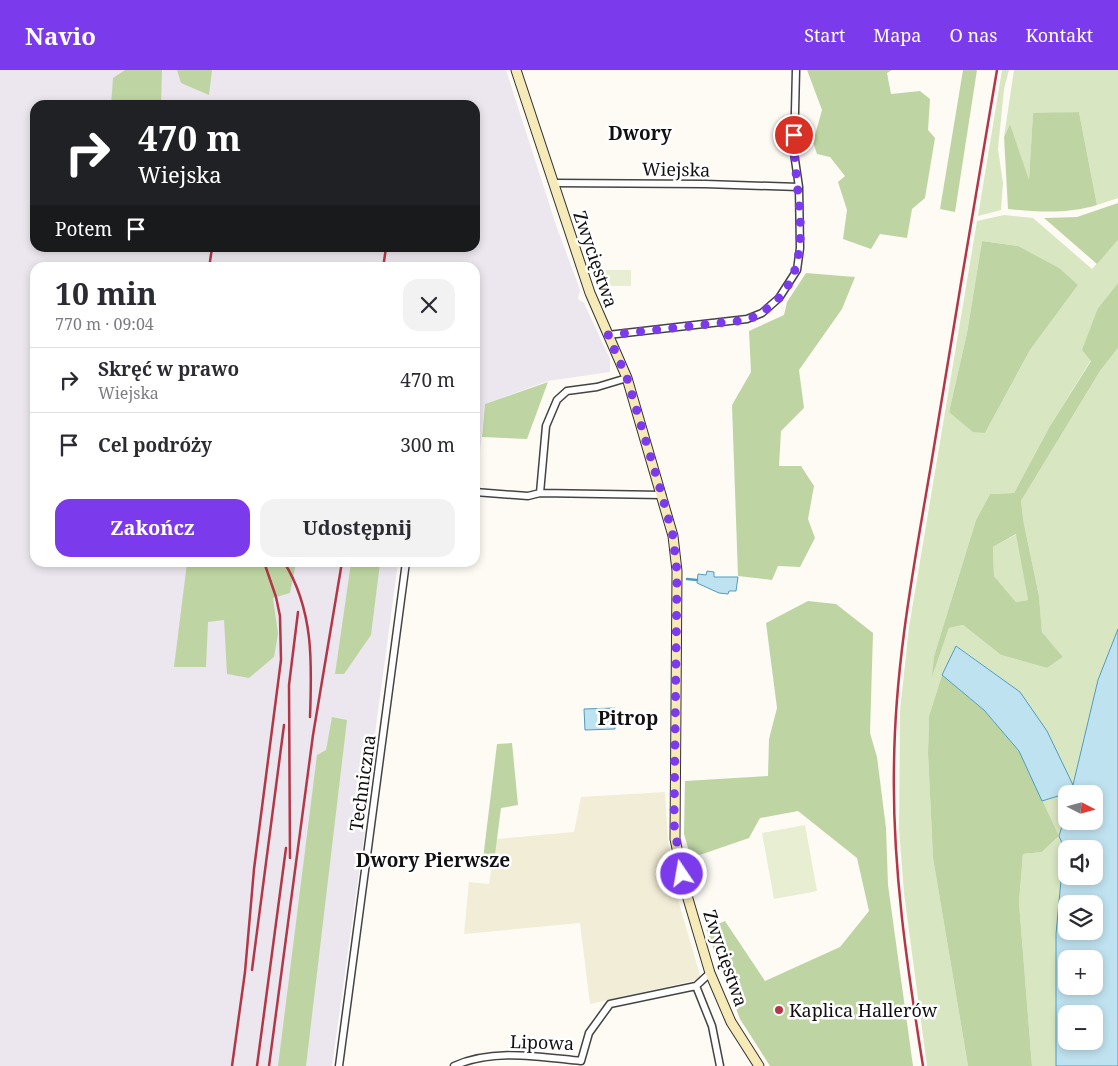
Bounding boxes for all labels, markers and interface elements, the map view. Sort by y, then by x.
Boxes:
text: Navio [25,19,96,52]
text: Start [804,23,845,47]
text: Mapa [873,23,922,47]
text: O nas [950,23,997,47]
text: Kontakt [1025,23,1093,47]
text: 470 m [138,114,241,161]
pin [773,114,815,156]
icon: right [55,120,120,185]
district label: Dwory [608,120,672,146]
icon: arrive [780,121,808,149]
street label: Wiejska [642,156,710,182]
text: Wiejska [138,159,222,189]
street label: Zwycięstwa [568,207,624,311]
icon: arrive [122,215,150,243]
text: Potem [55,216,112,242]
text: 10 min [55,273,157,314]
button: close [403,279,455,331]
text: 770 m · 09:04 [55,313,154,335]
text: Skręć w prawo [98,356,239,382]
icon: right [55,366,83,394]
text: 470 m [400,367,455,393]
text: Wiejska [98,382,159,404]
icon: arrive [55,431,83,459]
text: Cel podróży [98,432,212,458]
text: 300 m [400,432,455,458]
button: Zakończ [55,499,250,557]
button: Udostępnij [260,499,455,557]
district label: Pitrop [598,705,658,731]
street label: Techniczna [343,733,381,833]
north arrow [1058,785,1102,830]
map controls [1058,785,1103,1050]
button: sound [1058,840,1103,885]
district label: Dwory Pierwsze [356,847,510,873]
position arrow [655,847,707,899]
button: layers [1058,895,1103,940]
street label: Zwycięstwa [698,906,754,1010]
button: + [1058,950,1103,995]
place label: Kaplica Hallerów [789,998,938,1022]
marker: Kaplica Hallerów [773,1004,785,1016]
button: − [1058,1005,1103,1050]
street label: Lipowa [510,1029,574,1055]

